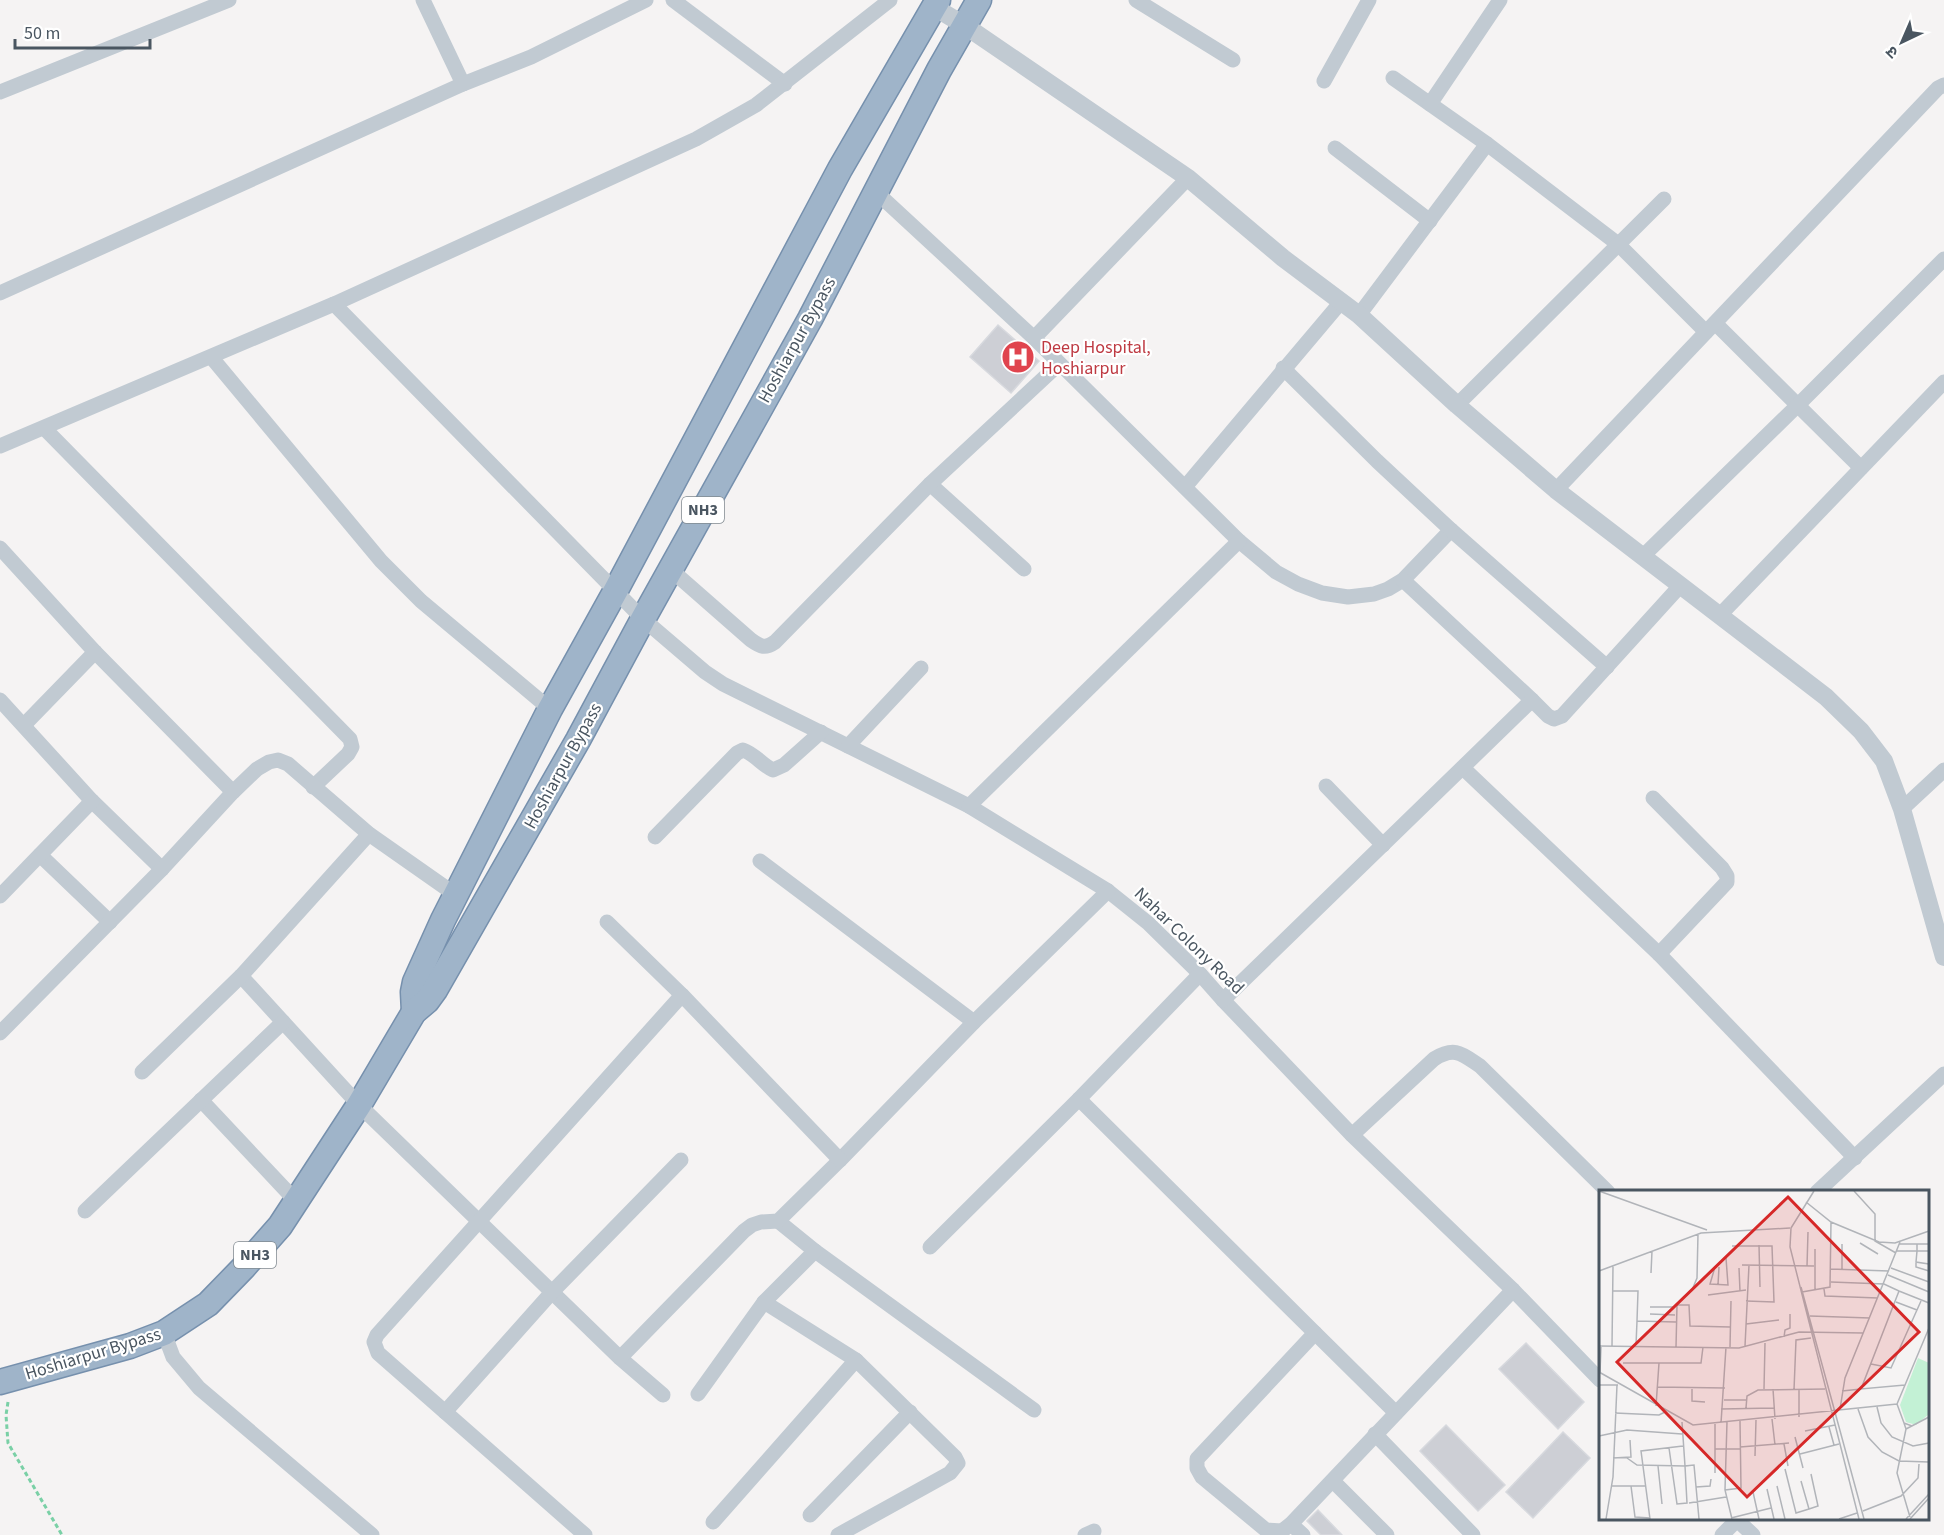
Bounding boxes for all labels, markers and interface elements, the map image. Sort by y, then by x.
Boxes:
scale bar [15,12,150,50]
north arrow [1872,12,1932,72]
text: 50 m [24,21,60,46]
text: उ [1881,40,1903,63]
street label: Hoshiarpur Bypass [752,272,842,408]
place label: Deep Hospital, Hoshiarpur [1041,335,1151,381]
hospital icon: Deep Hospital, Hoshiarpur [1000,339,1036,375]
road number: NH3 [682,497,724,523]
street label: Hoshiarpur Bypass [518,698,608,834]
street label: Nahar Colony Road [1128,882,1250,1000]
inset map [1599,1190,1929,1520]
road number: NH3 [234,1242,276,1268]
street label: Hoshiarpur Bypass [22,1321,164,1387]

